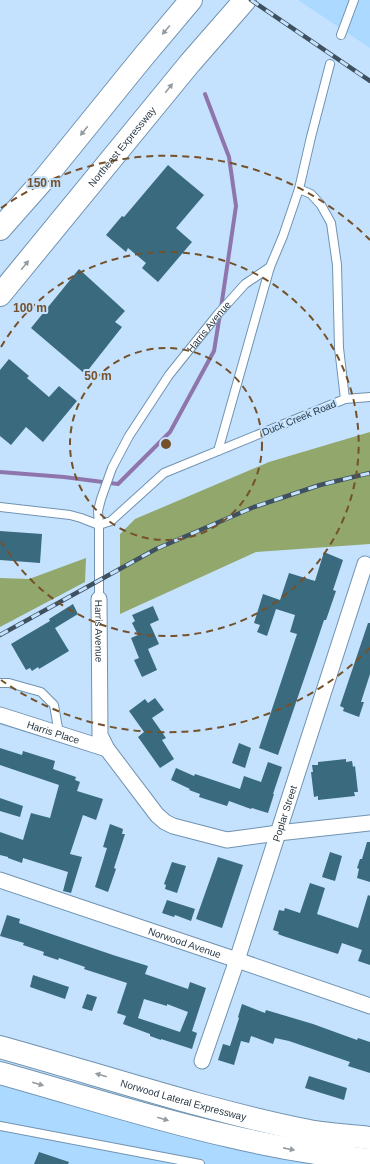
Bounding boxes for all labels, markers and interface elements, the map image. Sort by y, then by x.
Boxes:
one-way arrow [161,24,170,35]
one-way arrow [165,83,173,94]
street label: Northeast Expressway [86,104,158,189]
one-way arrow [79,125,88,136]
text: 150 m [27,176,61,190]
one-way arrow [20,260,29,270]
street label: Harris Avenue [184,298,233,354]
text: 100 m [13,301,47,315]
text: 50 m [84,369,112,383]
street label: Duck Creek Road [260,398,338,438]
centre of rings [159,437,173,451]
street label: Harris Avenue [94,600,105,663]
street label: Harris Place [26,718,81,746]
street label: Poplar Street [270,784,299,843]
street label: Norwood Avenue [147,925,223,960]
one-way arrow [95,1072,107,1078]
street label: Norwood Lateral Expressway [119,1077,248,1122]
one-way arrow [32,1081,44,1087]
one-way arrow [156,1117,169,1123]
one-way arrow [283,1146,295,1152]

